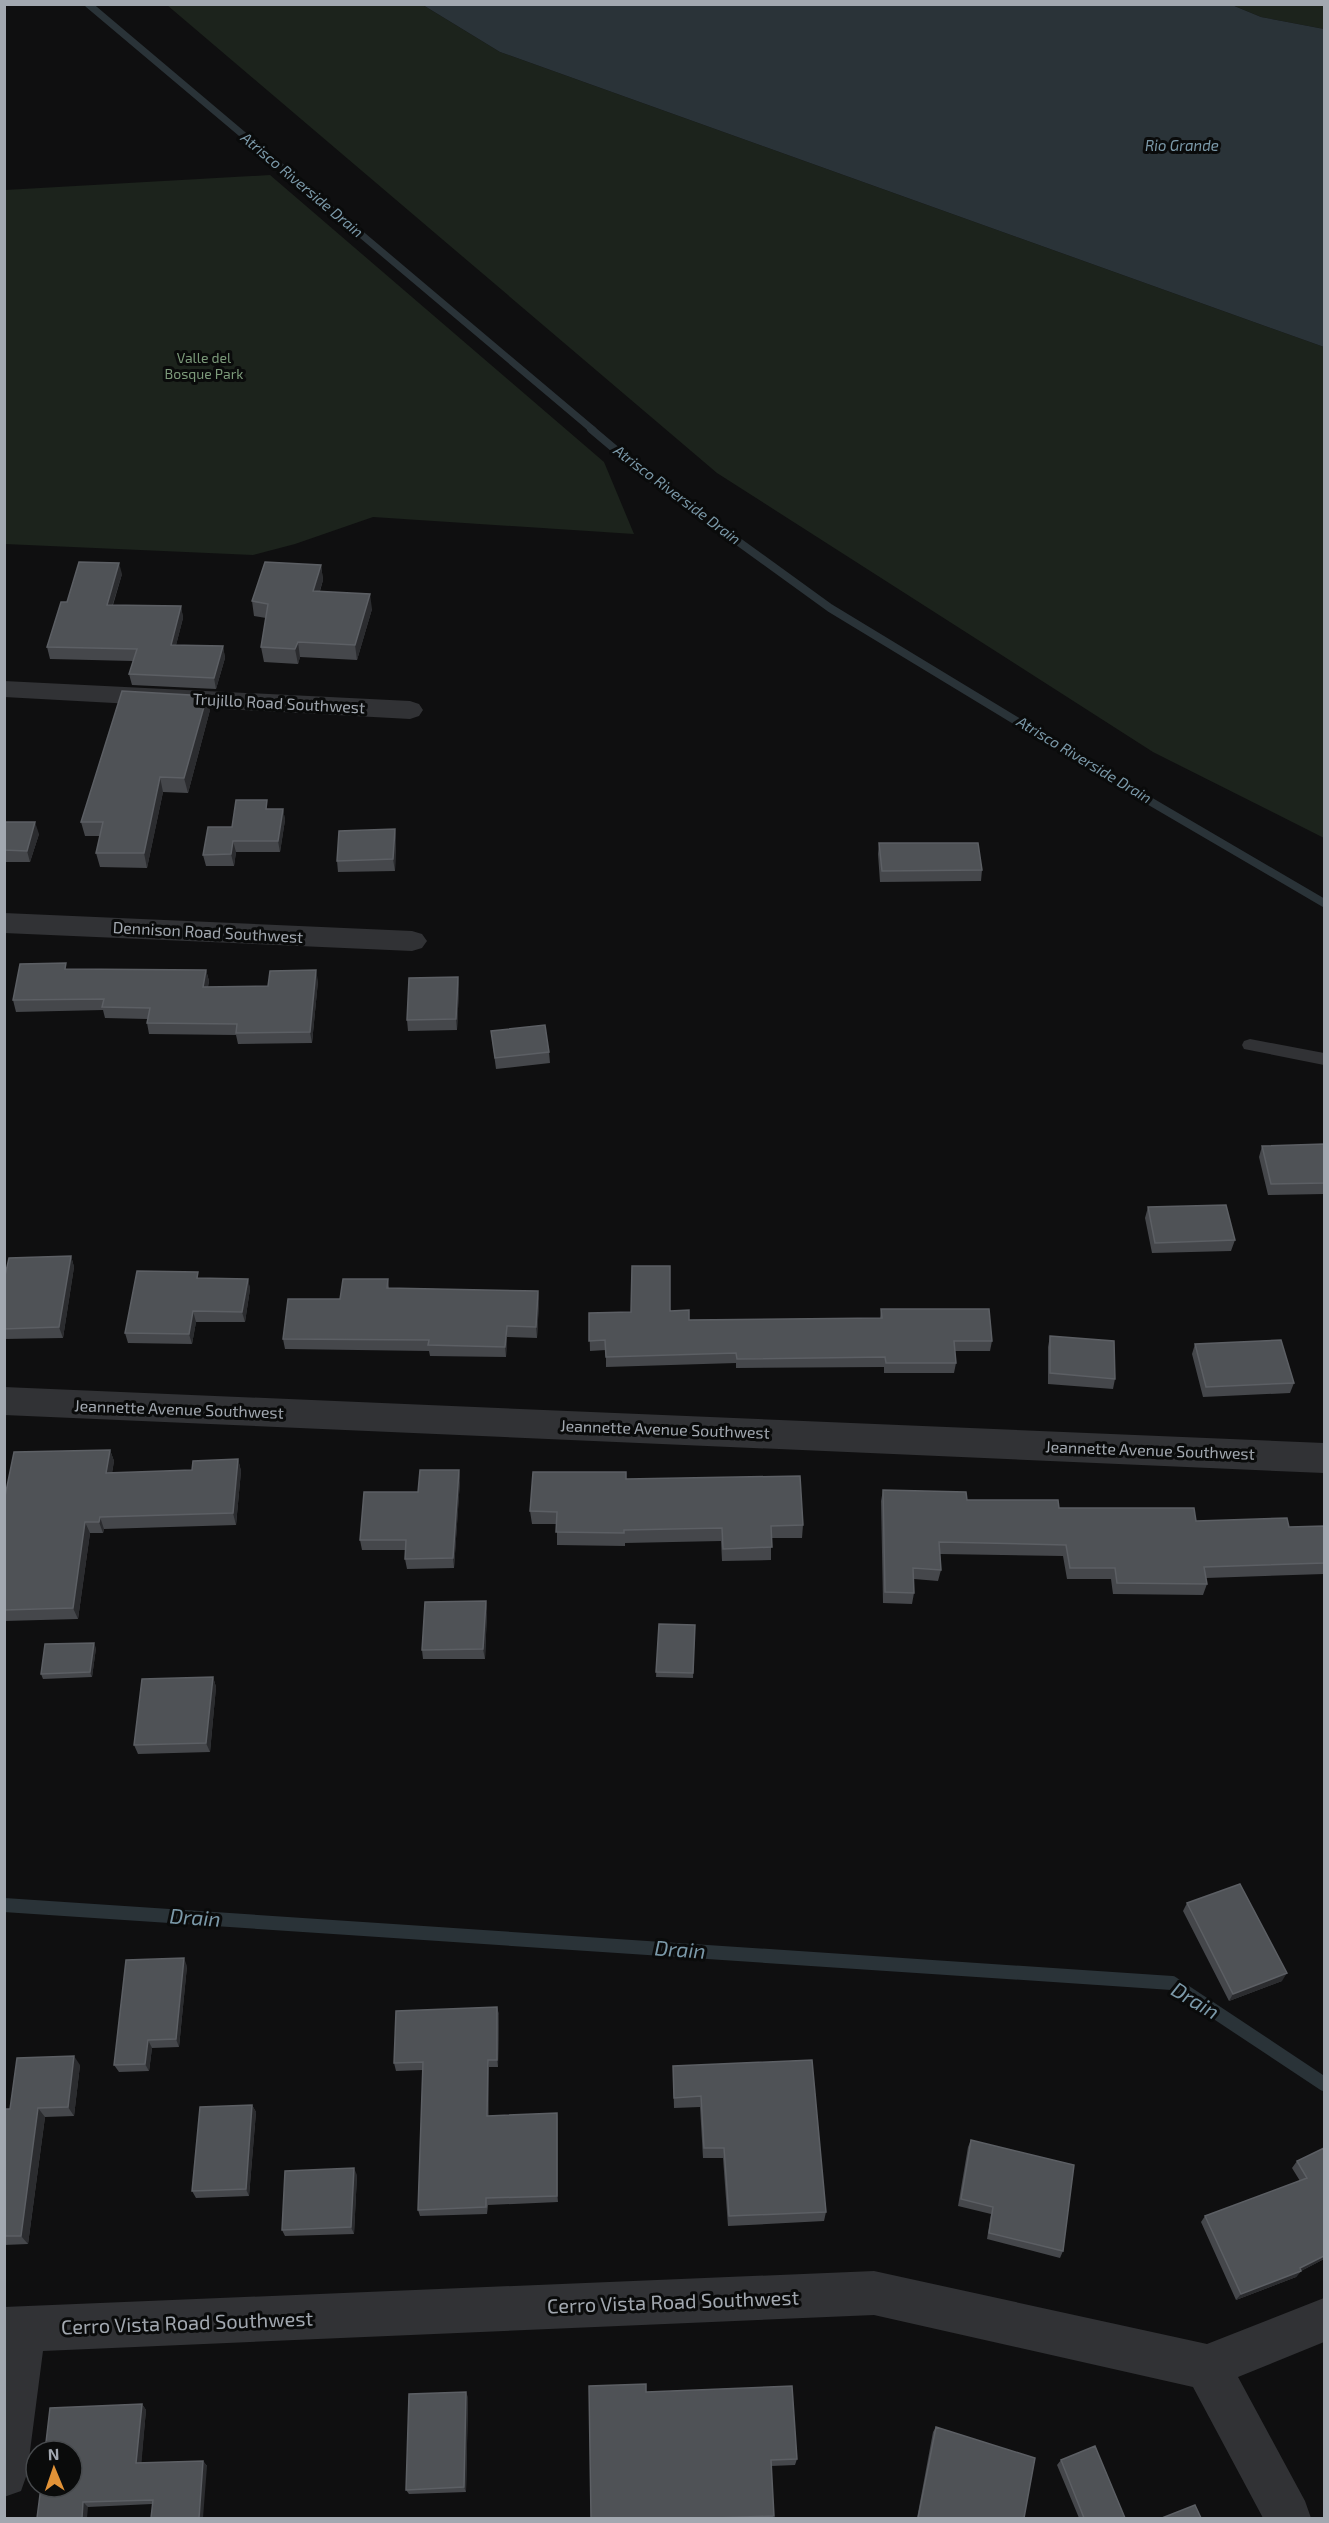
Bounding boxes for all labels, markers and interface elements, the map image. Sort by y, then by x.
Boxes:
water label: Atrisco Riverside Drain [237,127,367,241]
water label: Rio Grande [1145,136,1219,154]
park label: Valle del Bosque Park [165,349,243,382]
water label: Atrisco Riverside Drain [610,440,744,548]
street label: Trujillo Road Southwest [192,689,366,717]
water label: Atrisco Riverside Drain [1013,711,1155,806]
street label: Dennison Road Southwest [112,917,304,946]
street label: Jeannette Avenue Southwest [74,1395,284,1422]
street label: Jeannette Avenue Southwest [560,1415,770,1442]
street label: Jeannette Avenue Southwest [1045,1436,1255,1463]
water label: Drain [169,1902,222,1931]
water label: Drain [654,1934,707,1963]
water label: Drain [1167,1976,1224,2024]
street label: Cerro Vista Road Southwest [546,2285,800,2317]
street label: Cerro Vista Road Southwest [60,2306,314,2338]
north arrow [24,2439,84,2499]
text: N [47,2444,60,2463]

